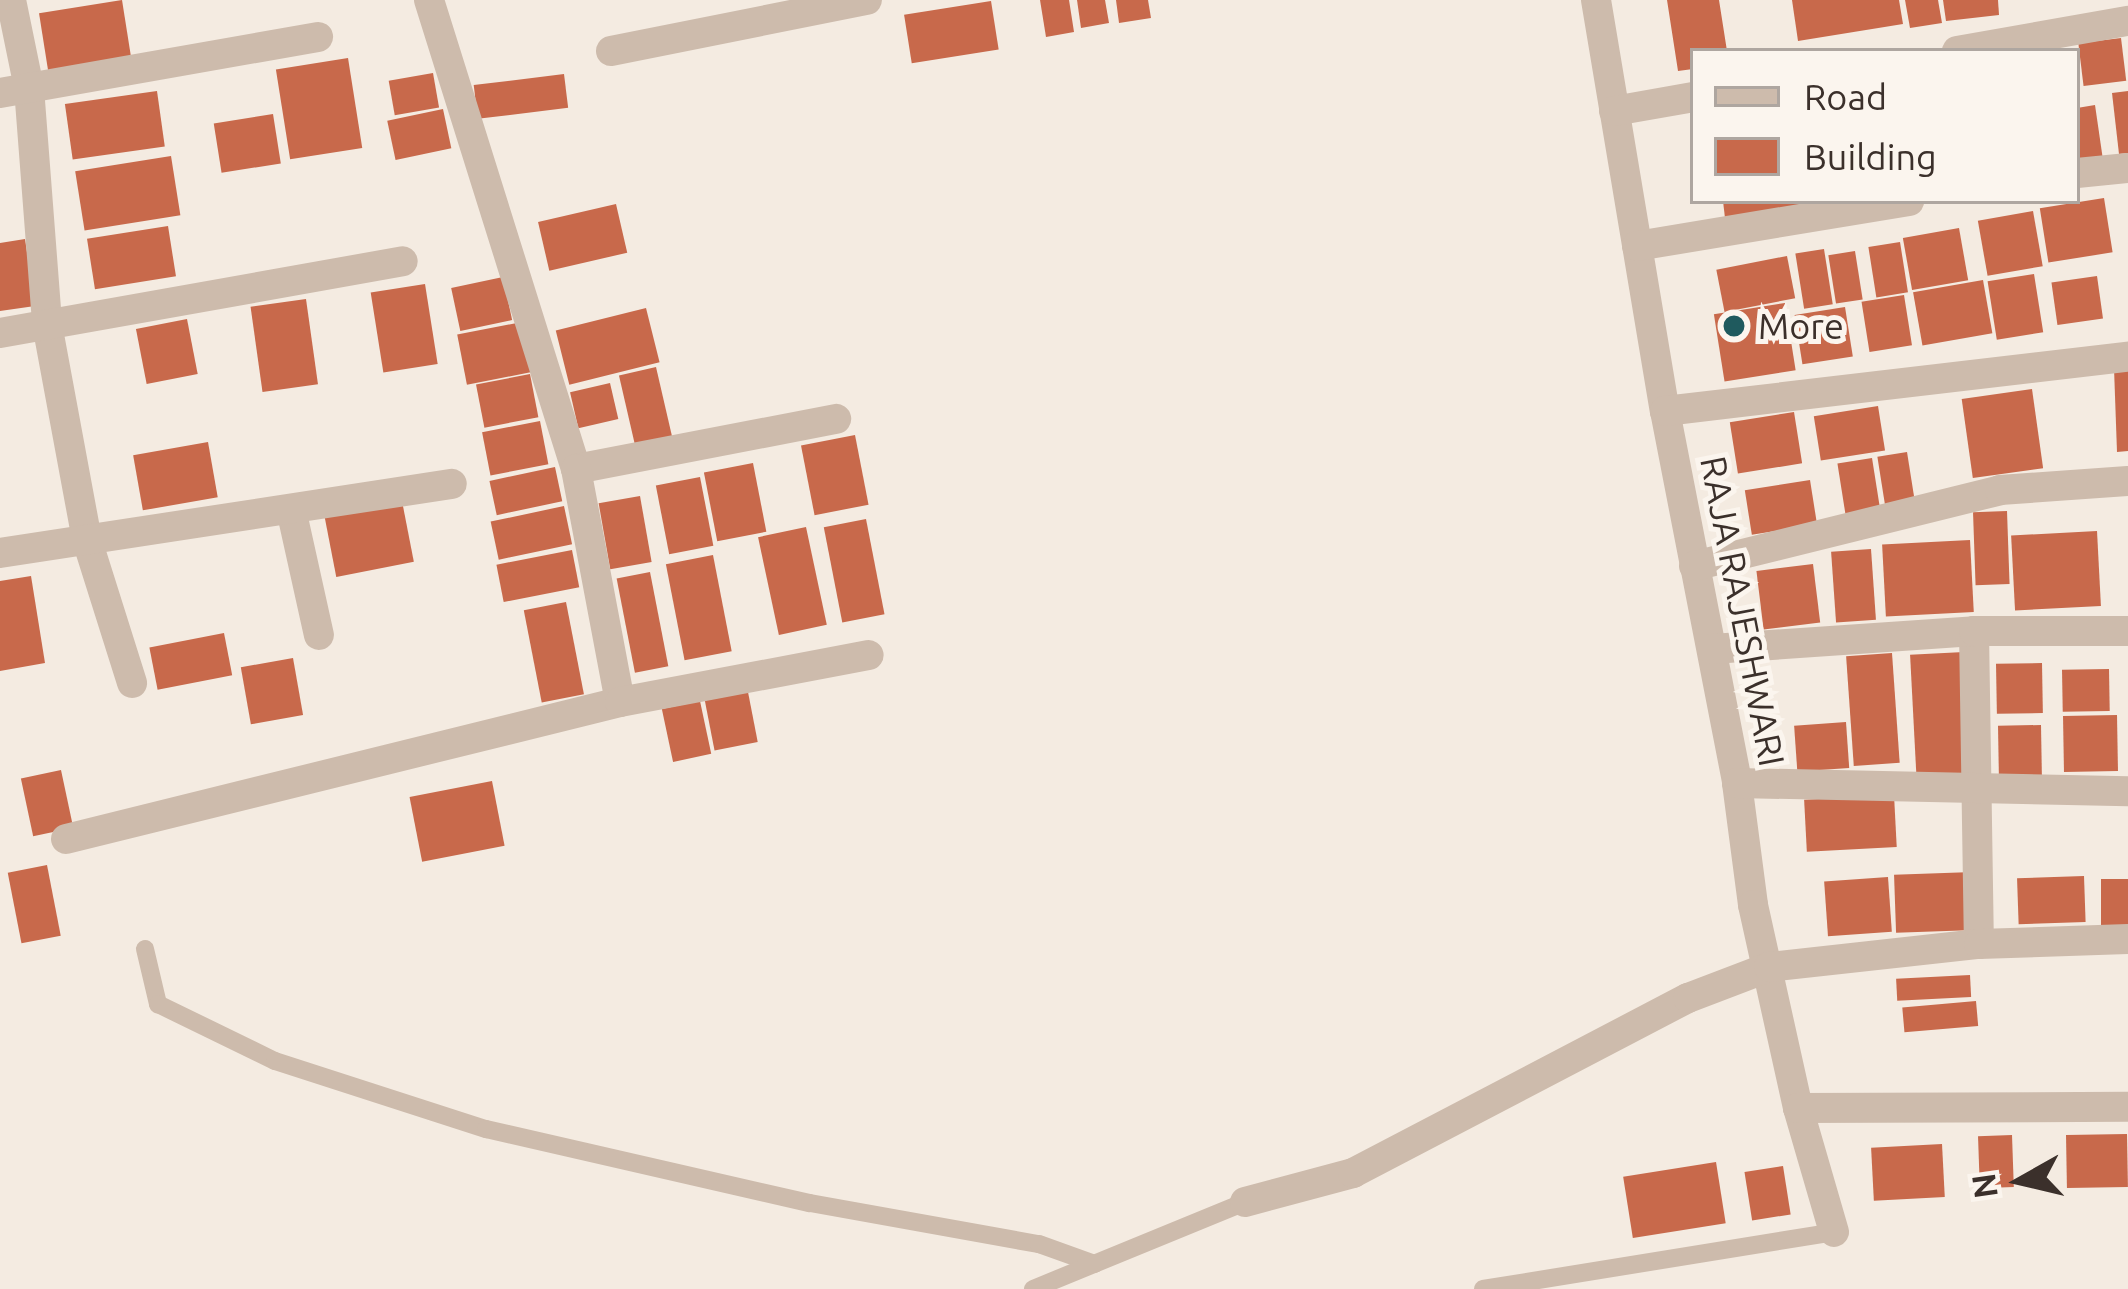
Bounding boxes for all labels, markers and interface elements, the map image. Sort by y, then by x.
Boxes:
legend [1690,48,2080,204]
text: Road [1804,76,1887,117]
text: Building [1804,136,1937,177]
place label: More [1758,304,1844,348]
marker: More [1721,313,1747,339]
street label: RAJA RAJESHWARI [1692,452,1794,770]
north arrow [1960,1121,2080,1241]
text: N [1964,1171,2004,1201]

